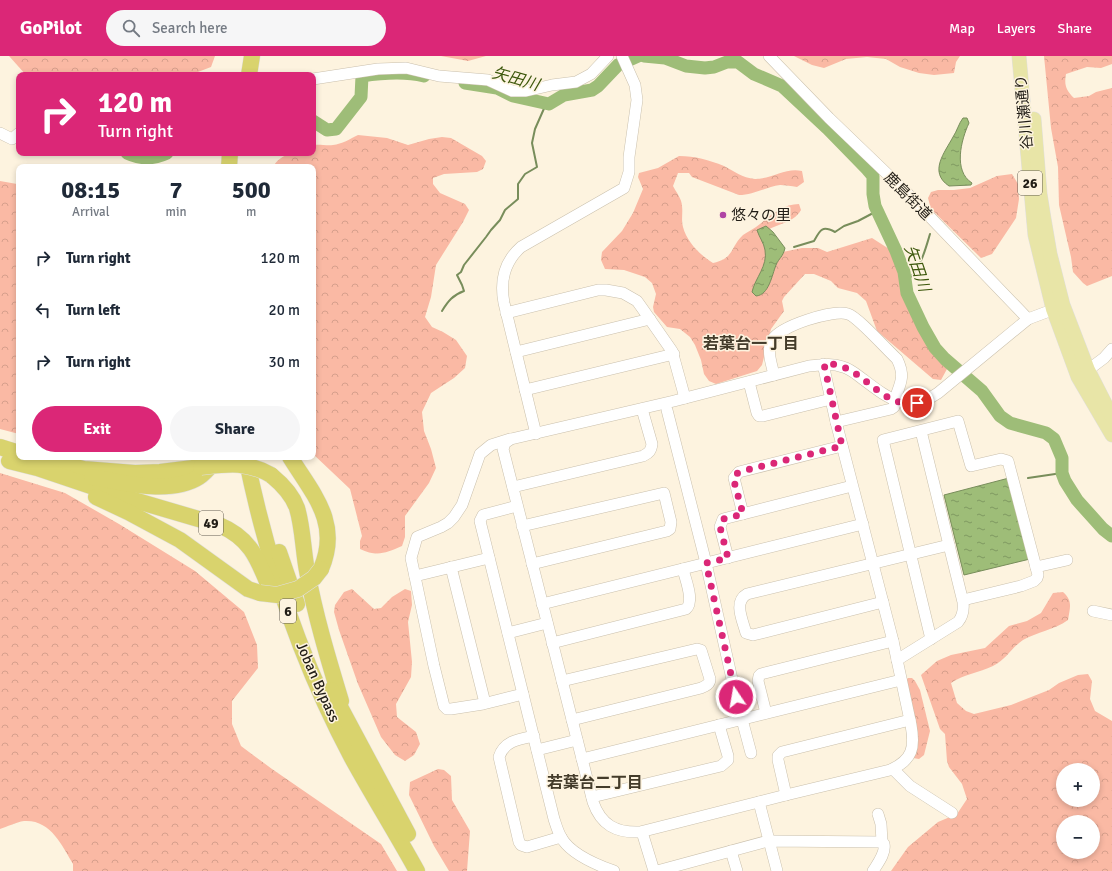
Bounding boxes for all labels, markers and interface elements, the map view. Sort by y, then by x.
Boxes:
search box [106,10,386,46]
text: GoPilot [20,16,82,40]
icon: search [120,17,142,39]
text: Search here [152,19,228,37]
text: Map [949,20,975,37]
text: Layers [997,20,1036,37]
text: Share [1058,20,1092,37]
water label: 矢田川 [490,63,543,96]
street label: 谷川瀬通り [1012,74,1036,150]
text: 120 m [98,86,172,120]
icon: right [32,88,84,140]
text: Turn right [98,120,173,142]
street label: 鹿島街道 [880,168,936,224]
road number: 26 [1018,171,1042,195]
text: 08:15 [61,175,120,205]
text: 7 [170,175,182,205]
text: 500 [232,175,271,205]
text: Arrival [72,204,109,220]
text: min [166,204,187,220]
text: m [246,204,256,220]
place label: 悠々の里 [731,206,791,224]
marker: 悠々の里 [718,210,728,220]
water label: 矢田川 [900,242,935,296]
icon: right [32,247,54,269]
text: Turn right [66,249,131,267]
text: 120 m [260,249,300,267]
icon: left [32,299,54,321]
text: Turn left [66,301,120,319]
text: 20 m [269,301,300,319]
district label: 若葉台一丁目 [703,334,799,354]
icon: right [32,351,54,373]
text: Turn right [66,353,131,371]
text: 30 m [269,353,300,371]
pin [900,386,934,420]
icon: arrive [906,392,928,414]
button: Exit [32,406,162,452]
button: Share [170,406,300,452]
road number: 49 [199,511,223,535]
road number: 6 [280,599,296,623]
street label: Joban Bypass [292,639,344,725]
position arrow [715,676,757,718]
map controls [1056,763,1100,859]
button: + [1056,763,1100,807]
district label: 若葉台二丁目 [547,773,643,793]
button: − [1056,815,1100,859]

